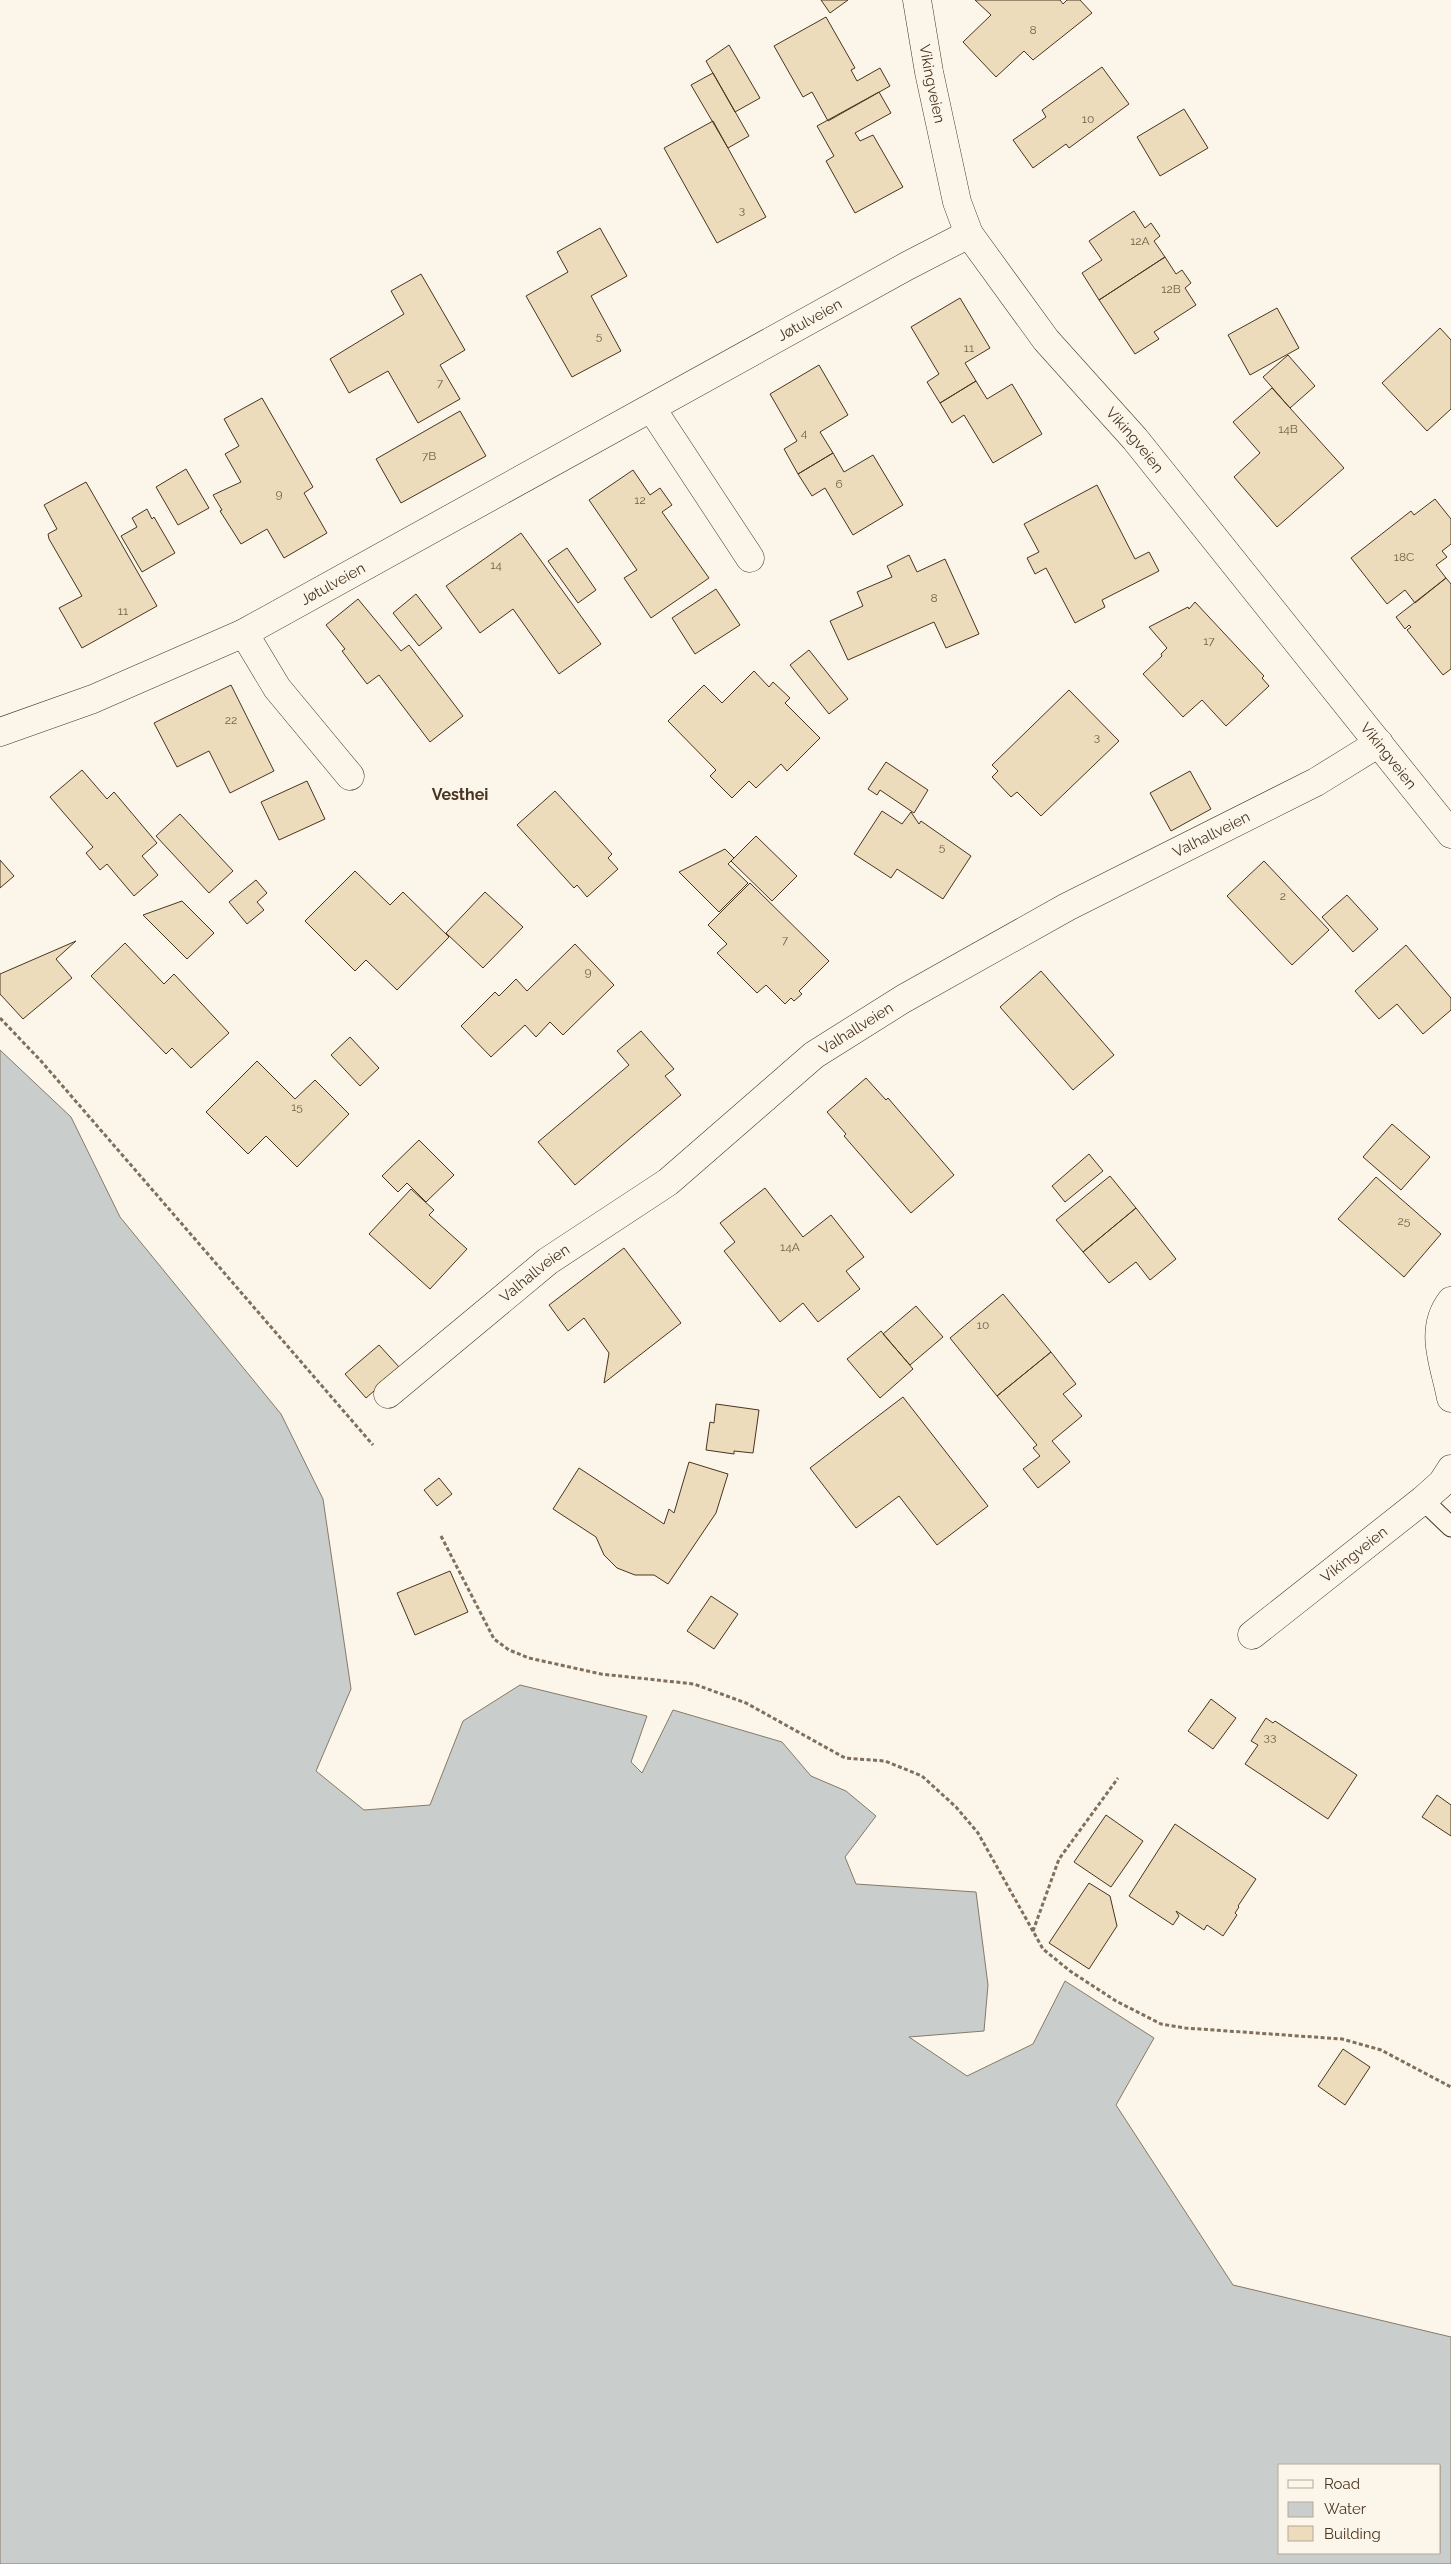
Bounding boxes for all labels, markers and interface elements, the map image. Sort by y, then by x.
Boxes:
house number: 8 [1029,23,1037,37]
street label: Vikingveien [916,43,949,125]
house number: 10 [1082,112,1094,126]
house number: 3 [739,203,745,217]
house number: 12A [1130,234,1150,248]
house number: 12B [1161,282,1181,296]
street label: Jøtulveien [774,295,845,345]
house number: 5 [596,329,603,343]
house number: 11 [964,341,974,355]
house number: 7 [437,376,444,390]
street label: Vikingveien [1102,404,1167,476]
house number: 14B [1278,422,1298,436]
house number: 4 [801,426,808,440]
house number: 7B [422,449,436,463]
house number: 6 [835,477,843,491]
house number: 9 [275,487,283,501]
house number: 12 [634,493,646,507]
house number: 18C [1394,550,1414,564]
house number: 14 [490,558,502,572]
street label: Jøtulveien [297,559,368,609]
house number: 8 [930,591,938,605]
house number: 11 [118,604,128,618]
house number: 17 [1203,634,1215,648]
house number: 22 [225,713,237,727]
street label: Vikingveien [1356,719,1420,793]
house number: 3 [1094,730,1100,744]
district label: Vesthei [432,785,488,804]
street label: Valhallveien [1170,808,1253,861]
house number: 5 [939,840,946,854]
house number: 2 [1280,889,1286,903]
house number: 7 [782,933,789,947]
house number: 9 [584,965,592,979]
street label: Valhallveien [816,999,896,1058]
house number: 15 [291,1100,303,1114]
house number: 25 [1398,1214,1411,1228]
street label: Valhallveien [496,1240,573,1306]
house number: 14A [780,1240,800,1254]
house number: 10 [977,1318,989,1332]
street label: Vikingveien [1317,1523,1391,1586]
house number: 33 [1264,1730,1276,1744]
legend [1278,2464,1441,2554]
text: Road [1324,2475,1360,2493]
text: Water [1324,2500,1367,2518]
text: Building [1324,2525,1381,2543]

